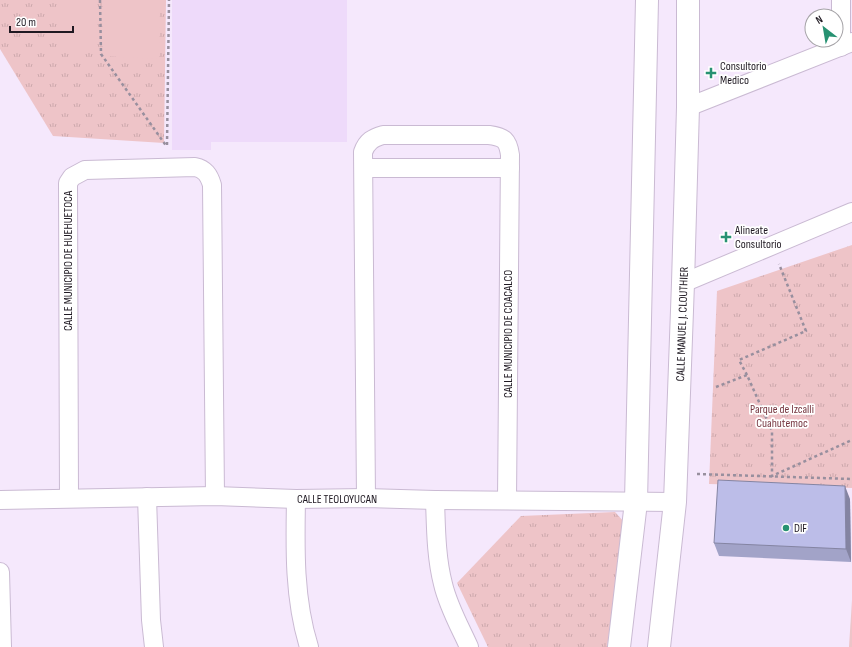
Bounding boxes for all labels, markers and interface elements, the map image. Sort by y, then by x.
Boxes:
scale bar [10,8,73,34]
north arrow [804,8,844,48]
text: N [813,13,825,27]
text: 20 m [16,15,36,30]
place label: Consultorio Medico [720,59,767,88]
marker: Consultorio Medico [705,67,717,79]
street label: CALLE MUNICIPIO DE HUEHUETOCA [61,190,76,331]
place label: Alineate Consultorio [734,223,782,252]
marker: Alineate Consultorio [720,231,732,243]
street label: CALLE MANUEL J. CLOUTHIER [673,266,692,382]
street label: CALLE MUNICIPIO DE COACALCO [501,270,516,398]
park label: Parque de Izcalli Cuahutemoc [750,402,814,431]
street label: CALLE TEOLOYUCAN [297,492,377,507]
place label: DIF [794,521,807,536]
marker: DIF [781,523,791,533]

